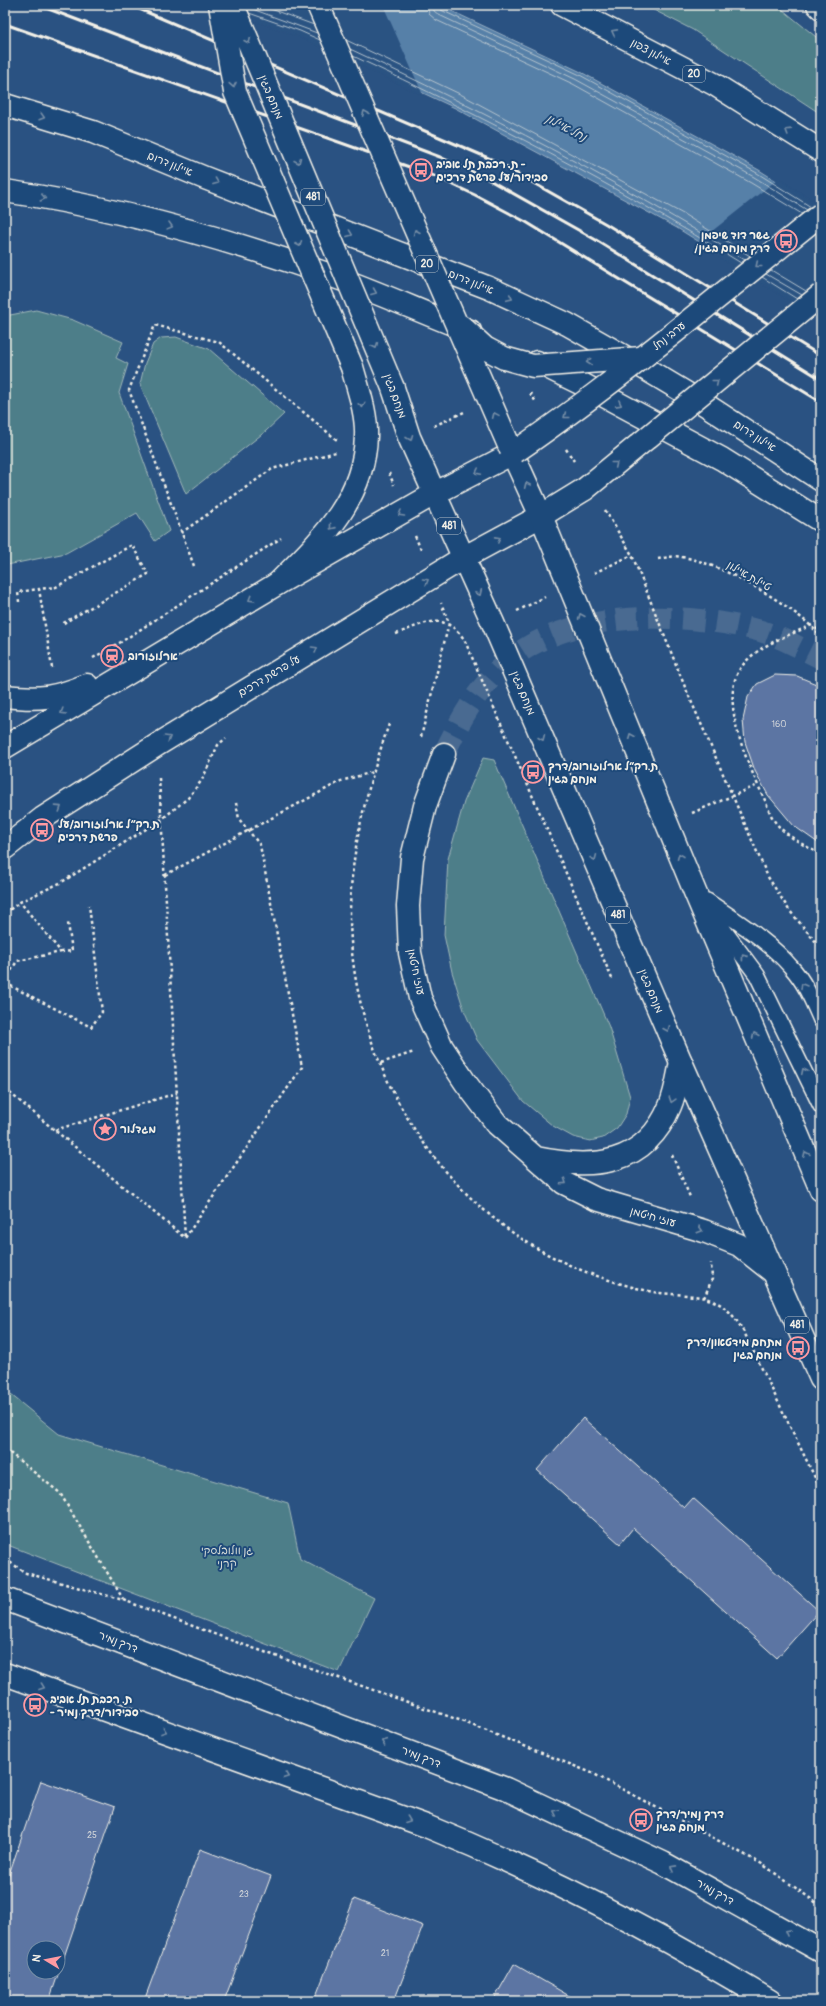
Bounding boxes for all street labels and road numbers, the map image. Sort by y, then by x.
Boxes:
street label: איילון צפון [629,36,673,68]
road number: 20 [683,66,705,82]
street label: מנחם בגין [256,73,286,121]
street label: איילון דרום [145,149,195,179]
road number: 481 [301,189,325,205]
road number: 20 [416,256,438,272]
street label: איילון דרום [446,267,496,297]
street label: ערבי נחל [650,319,688,353]
street label: מנחם בגין [381,372,409,420]
street label: איילון דרום [731,418,779,454]
road number: 481 [437,518,461,534]
street label: טיילת איילון [725,558,774,594]
street label: על פרשת דרכים [236,652,302,700]
street label: מנחם בגין [508,669,538,717]
road number: 481 [606,907,630,923]
street label: עוזי חיטמן [405,948,427,997]
street label: מנחם בגין [636,967,666,1015]
street label: עוזי חיטמן [629,1204,678,1230]
road number: 481 [785,1317,809,1333]
street label: דרך נמיר [96,1629,140,1655]
street label: דרך נמיר [399,1744,443,1770]
street label: דרך נמיר [694,1876,736,1908]

